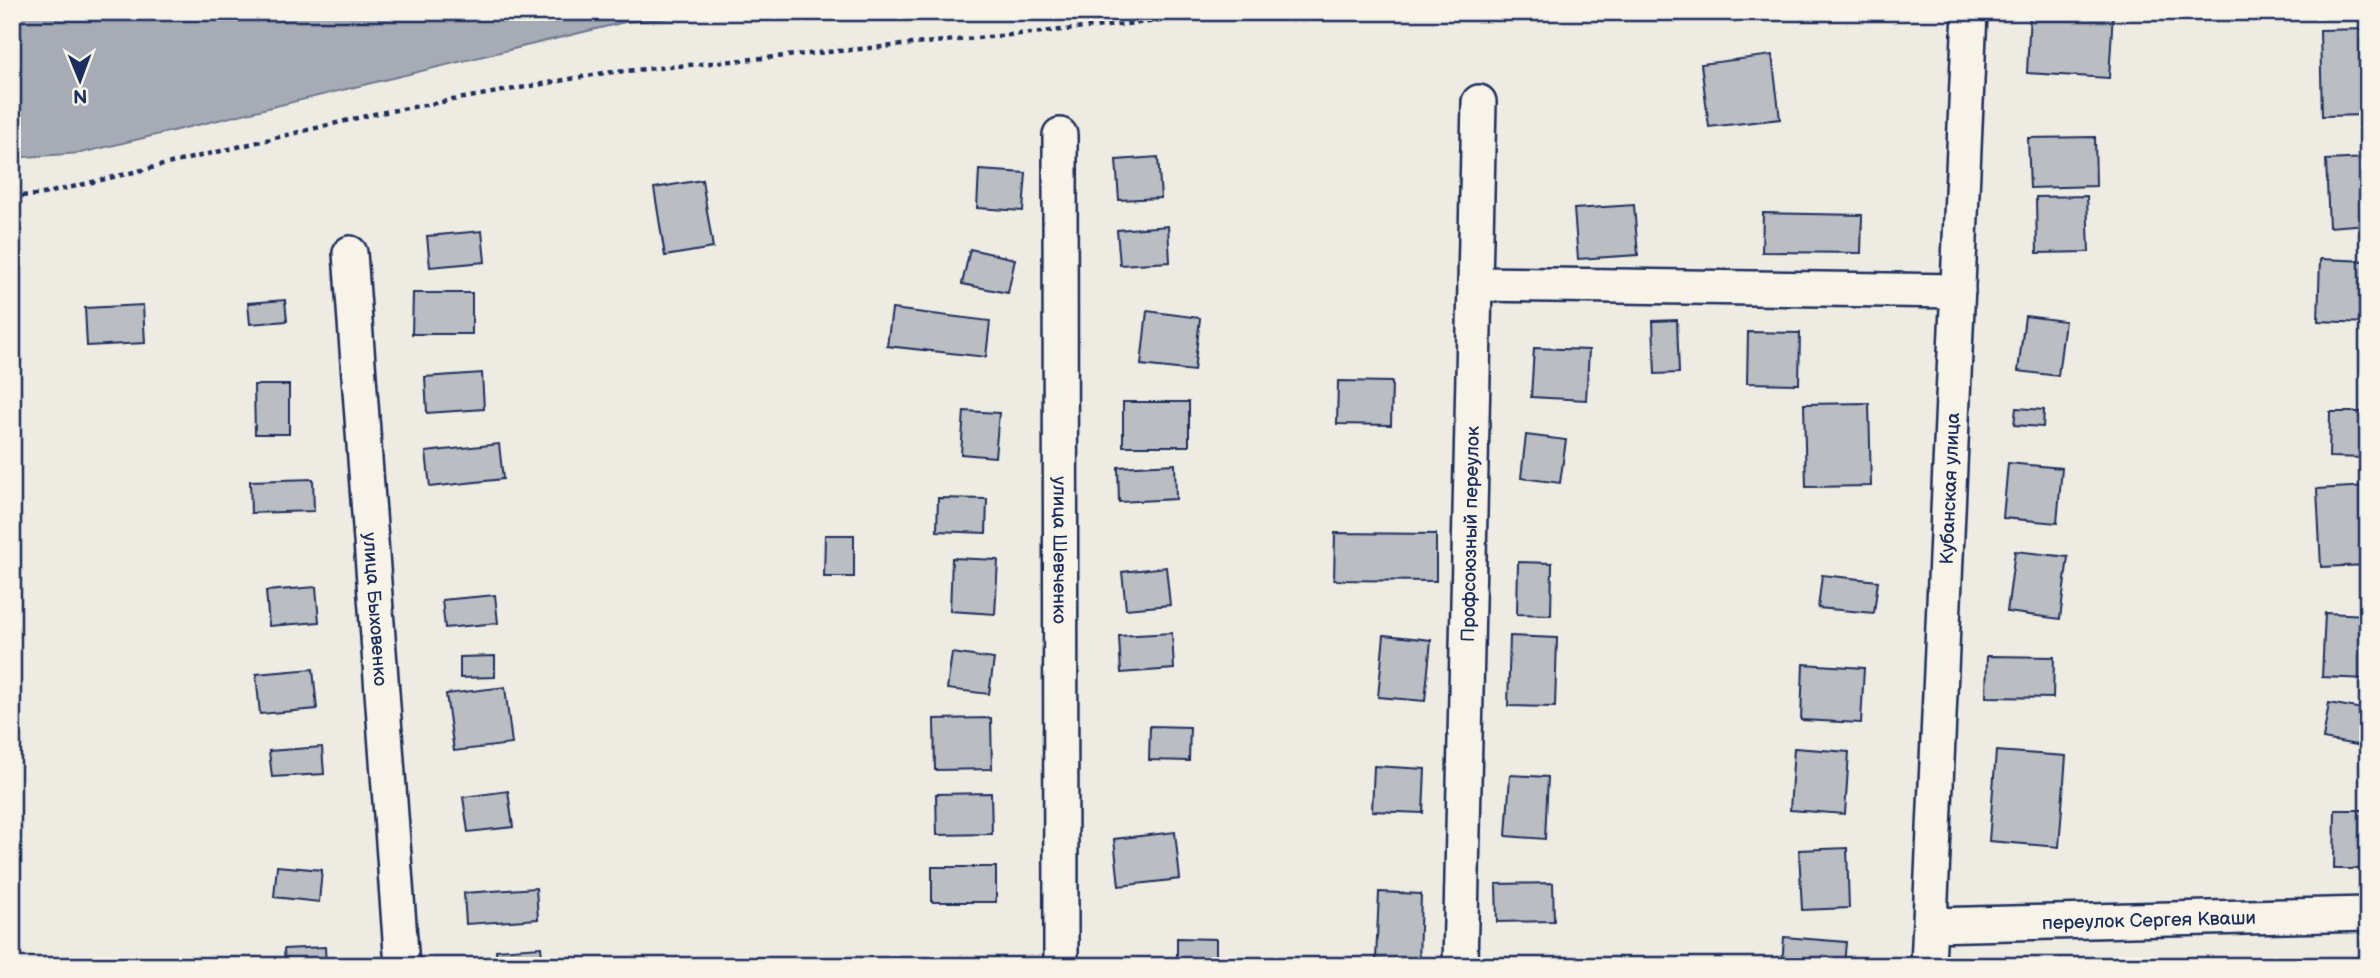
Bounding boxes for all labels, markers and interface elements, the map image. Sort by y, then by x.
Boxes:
north arrow [46,46,116,116]
text: N [73,84,88,107]
street label: Кубанская улица [1936,412,1965,565]
street label: Профсоюзный переулок [1457,426,1485,642]
street label: улица Шевченко [1047,476,1071,624]
street label: улица Быховенко [357,532,392,687]
street label: переулок Сергея Кваши [2042,907,2256,935]

